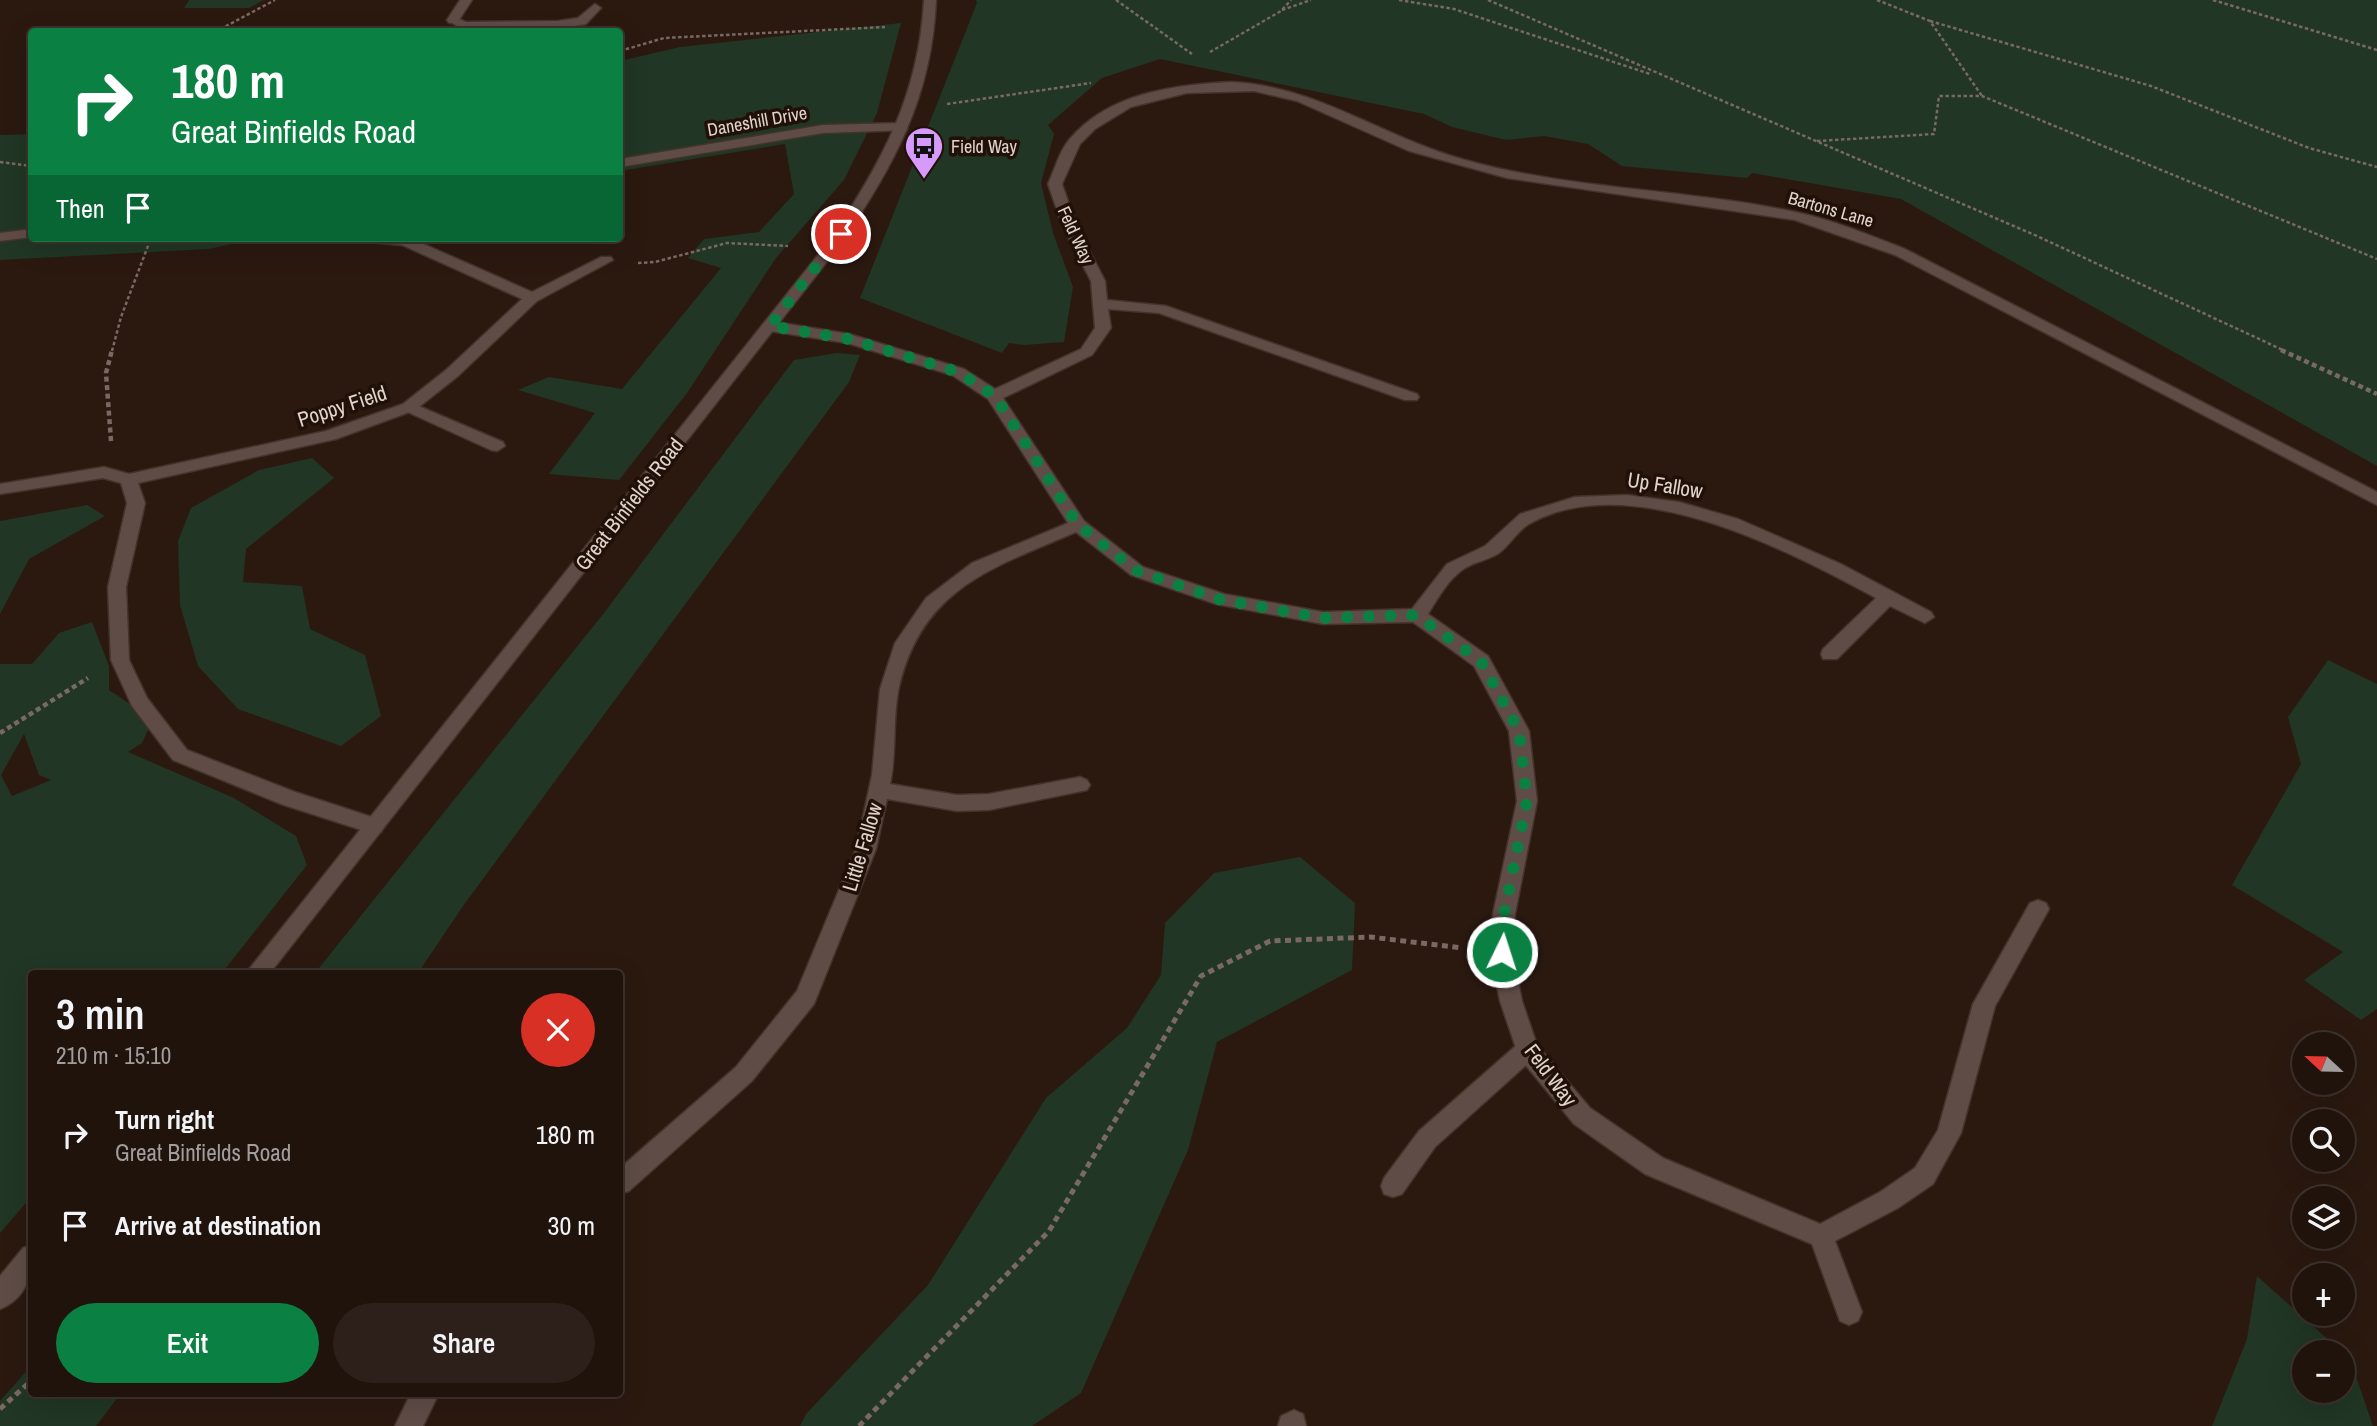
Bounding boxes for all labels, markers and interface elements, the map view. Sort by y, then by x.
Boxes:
text: 180 m [171,47,285,113]
icon: right [56,56,147,147]
street label: Daneshill Drive [705,100,809,142]
text: Great Binfields Road [171,110,416,153]
bus stop icon: Field Way [903,125,945,180]
place label: Field Way [951,134,1018,159]
street label: Bartons Lane [1785,185,1877,233]
icon: arrive [119,189,157,227]
text: Then [56,191,105,226]
street label: Feld Way [1052,202,1100,269]
pin [811,204,871,264]
icon: arrive [822,215,860,253]
street label: Poppy Field [294,378,390,434]
street label: Great Binfields Road [568,432,690,576]
street label: Up Fallow [1625,465,1705,505]
street label: Little Fallow [835,799,889,895]
position arrow [1465,915,1539,989]
text: 3 min [56,986,145,1042]
button: close [521,993,595,1067]
north arrow [2292,1032,2356,1096]
map controls [2292,1032,2355,1403]
street label: Feld Way [1518,1038,1584,1112]
text: 210 m · 15:10 [56,1040,171,1071]
text: Turn right [115,1102,214,1137]
button: search [2292,1109,2355,1172]
icon: right [56,1116,94,1154]
text: 180 m [536,1117,595,1152]
text: Great Binfields Road [115,1137,291,1168]
button: layers [2292,1186,2355,1249]
icon: arrive [56,1207,94,1245]
text: Arrive at destination [115,1208,321,1243]
text: 30 m [548,1208,595,1243]
button: + [2292,1263,2355,1326]
button: Exit [56,1303,319,1383]
button: Share [333,1303,595,1383]
button: − [2292,1340,2355,1403]

